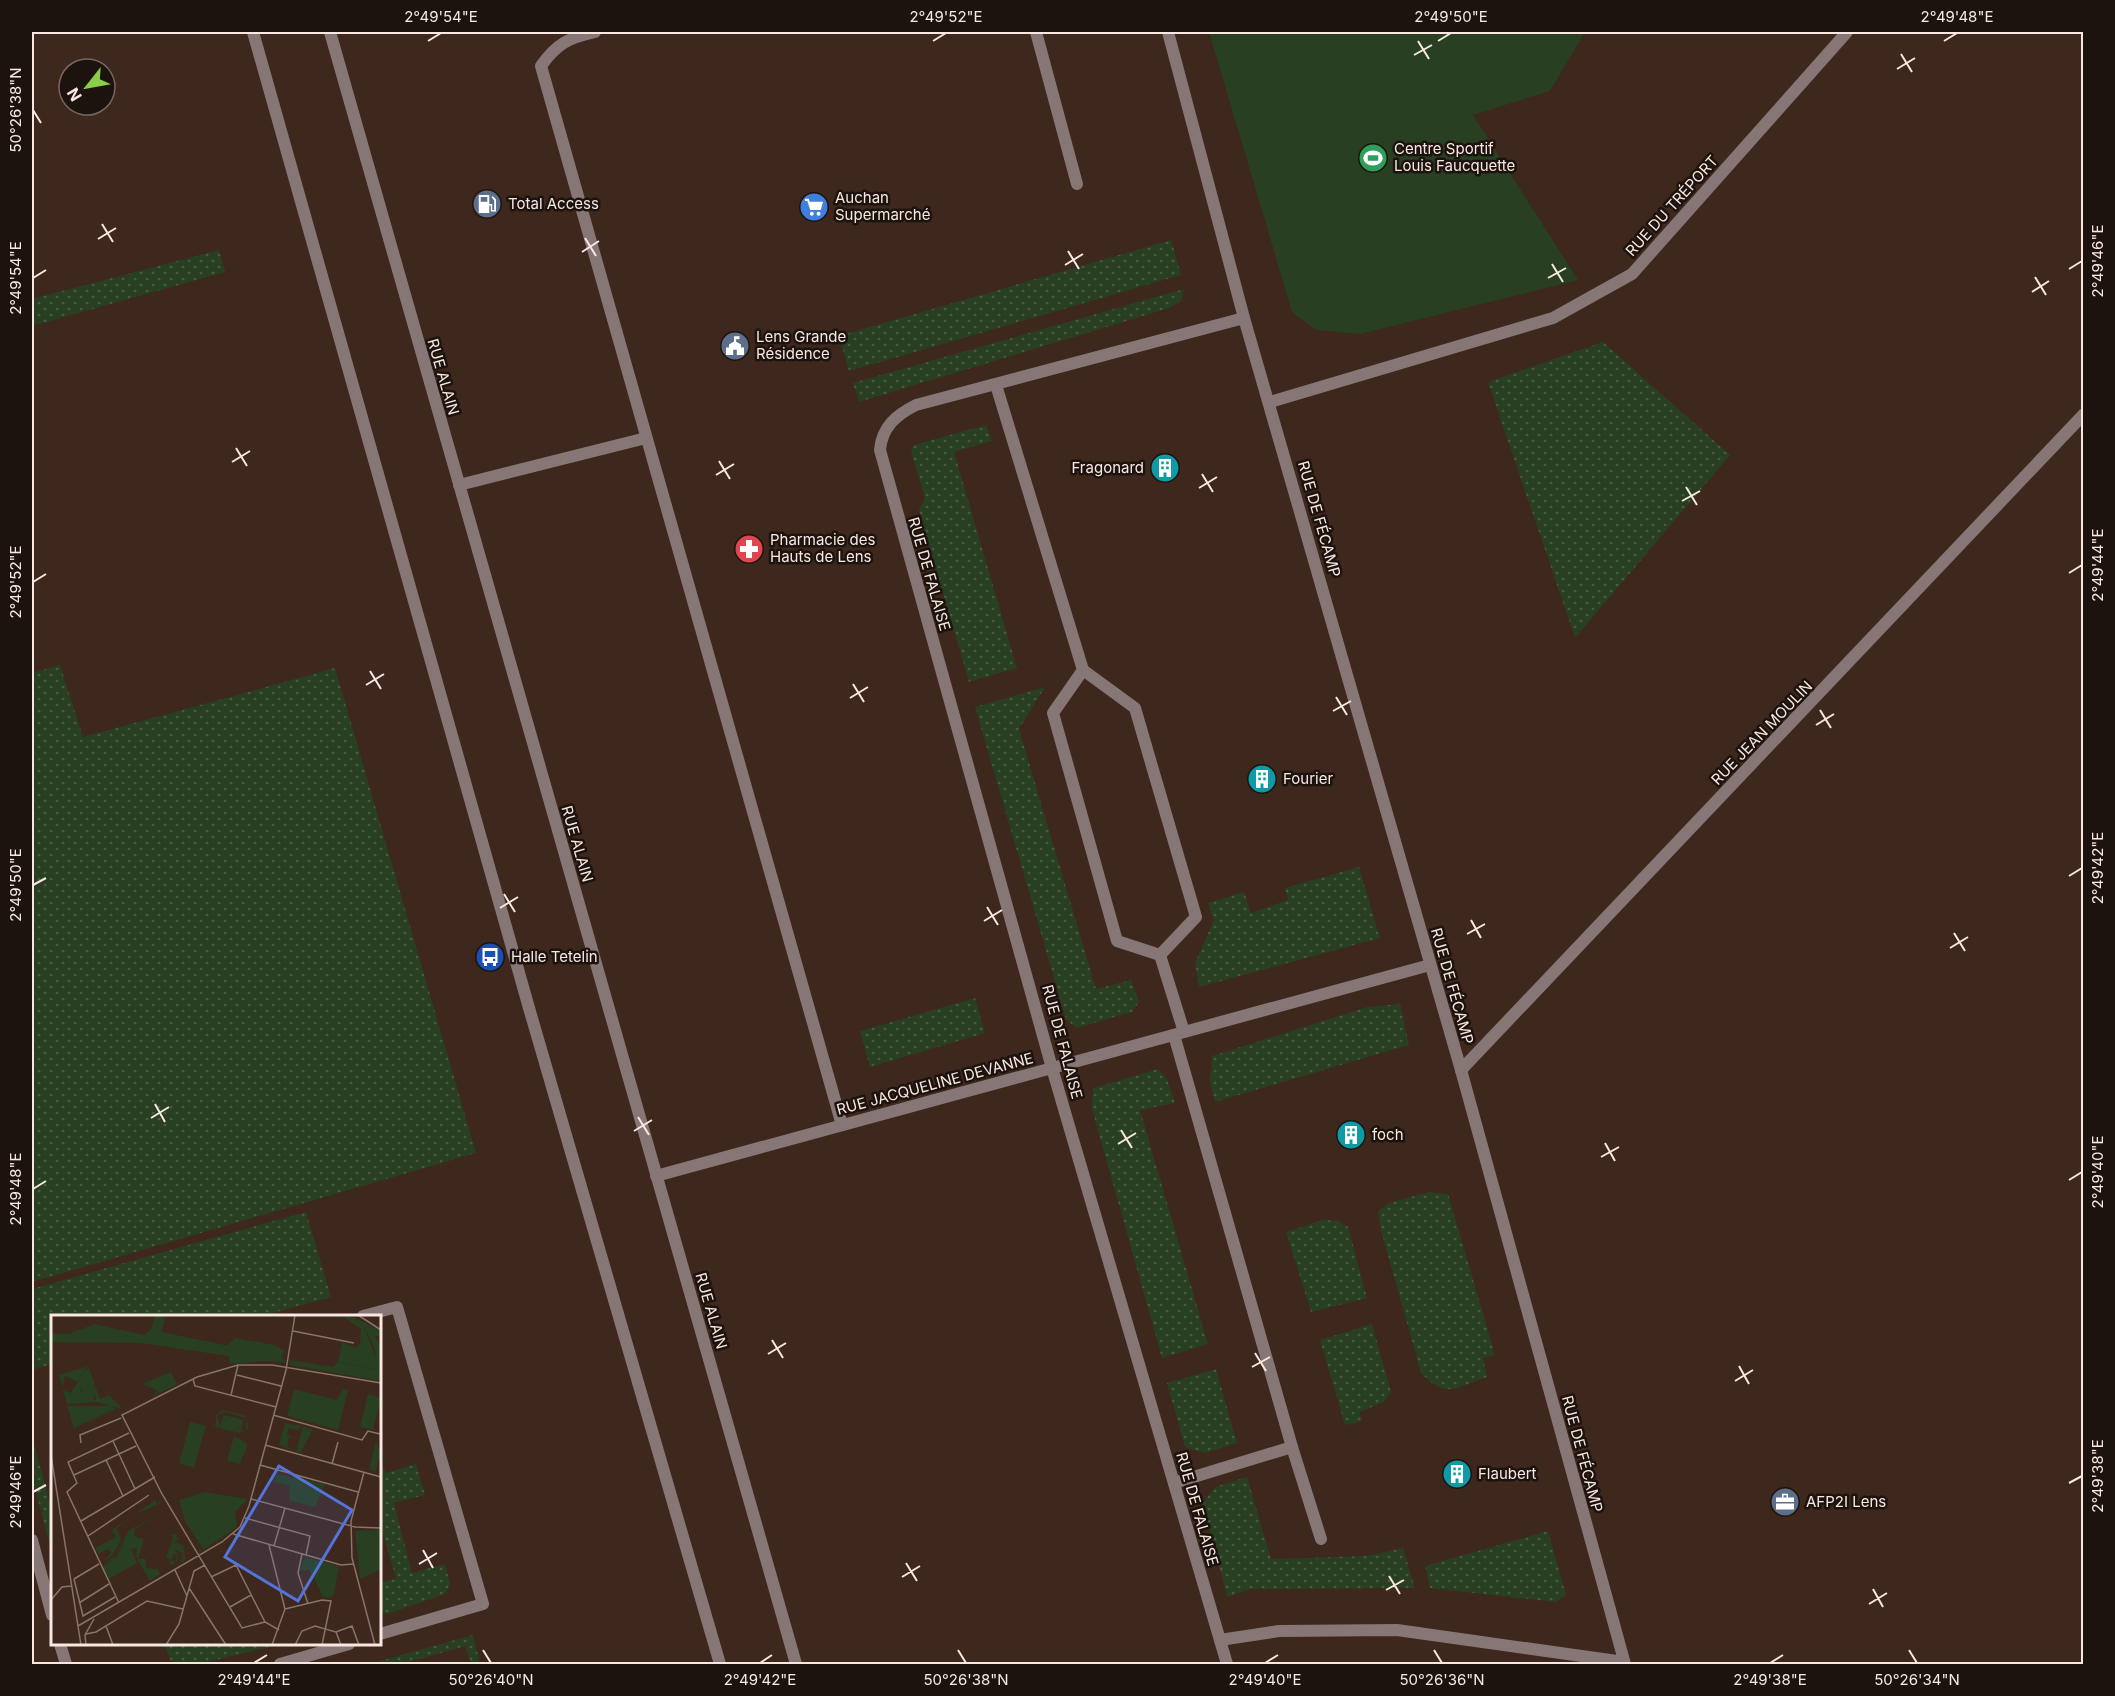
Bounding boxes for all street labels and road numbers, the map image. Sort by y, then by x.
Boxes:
street label: RUE DU TRÉPORT [1621,151,1722,260]
street label: RUE ALAIN [424,336,463,417]
street label: RUE DE FÉCAMP [1294,459,1345,579]
street label: RUE DE FALAISE [904,515,955,633]
street label: RUE JEAN MOULIN [1707,677,1816,789]
street label: RUE ALAIN [558,803,597,884]
street label: RUE DE FÉCAMP [1427,926,1478,1046]
street label: RUE DE FALAISE [1038,983,1087,1101]
street label: RUE JACQUELINE DEVANNE [834,1048,1035,1119]
street label: RUE ALAIN [692,1270,731,1351]
street label: RUE DE FÉCAMP [1558,1393,1607,1514]
street label: RUE DE FALAISE [1172,1450,1223,1568]

